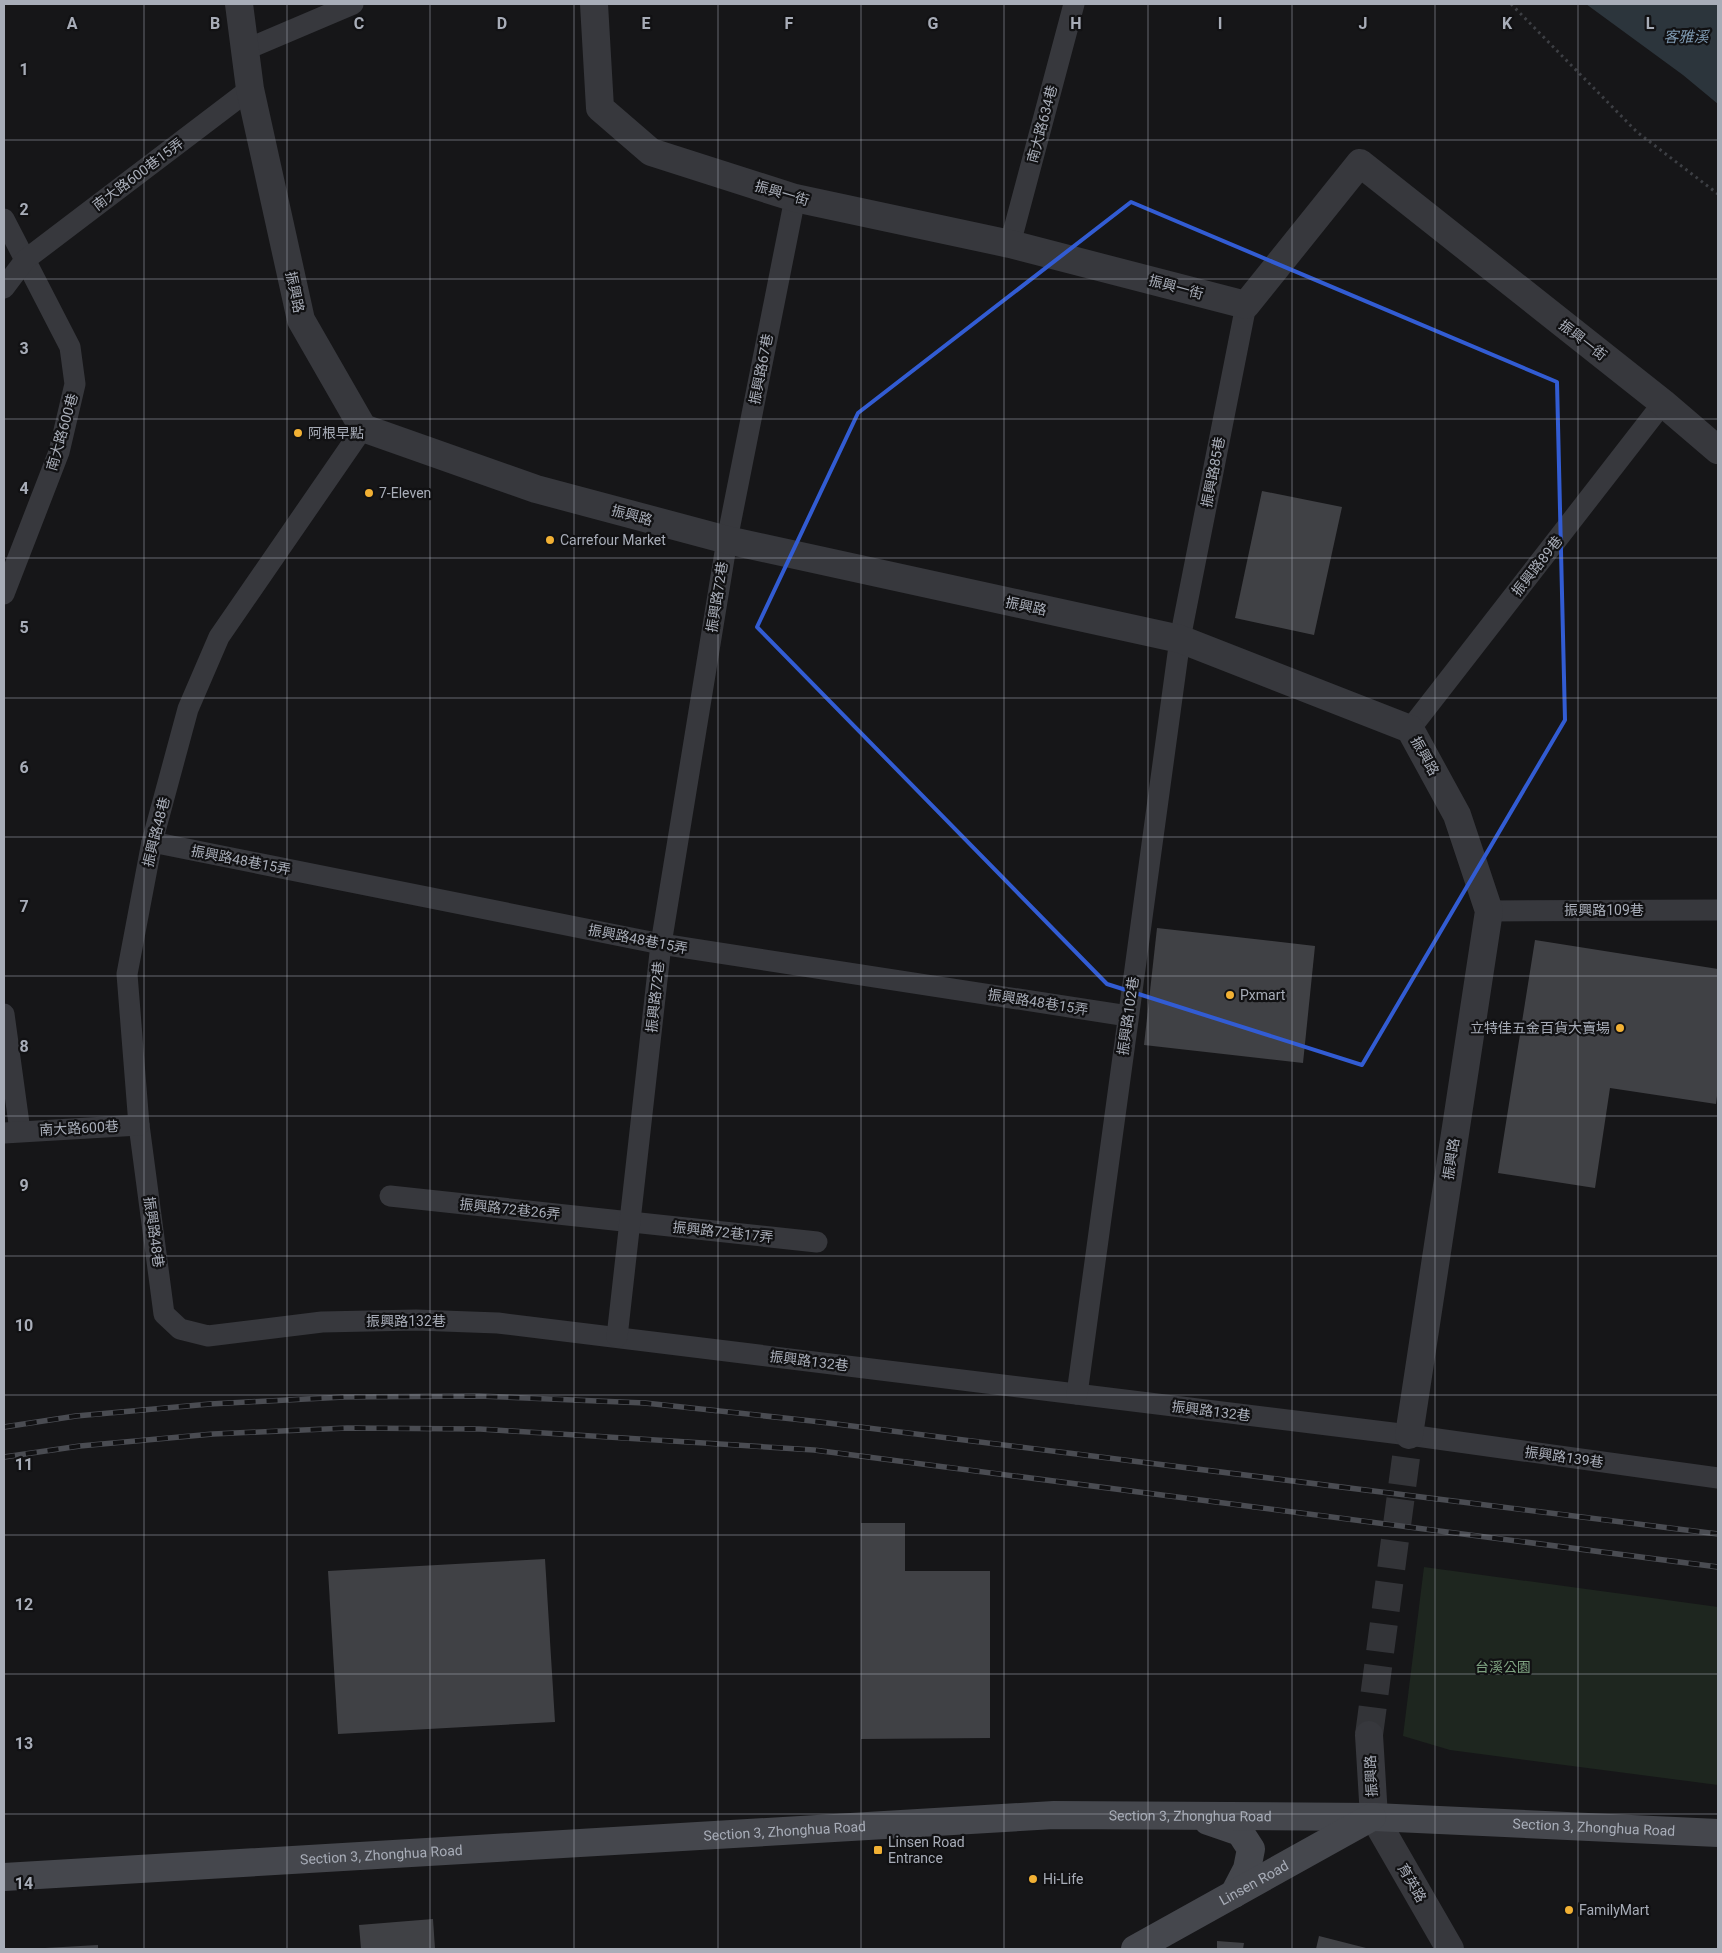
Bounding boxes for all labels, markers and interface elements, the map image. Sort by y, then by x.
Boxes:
text: A [67,14,78,33]
text: B [210,14,220,33]
text: C [354,14,364,33]
text: D [497,14,507,33]
text: E [642,14,651,33]
text: F [785,14,794,33]
text: G [928,14,939,33]
text: H [1070,14,1082,33]
text: I [1218,14,1222,33]
text: J [1359,14,1367,33]
text: K [1502,14,1513,33]
text: L [1646,14,1655,33]
water label: 客雅溪 [1663,28,1710,46]
text: 1 [19,60,29,79]
street label: 南大路634巷 [1024,83,1060,165]
street label: 南大路600巷15弄 [90,135,186,213]
street label: 振興一街 [753,178,811,208]
text: 2 [19,200,29,219]
street label: 振興路 [283,270,307,314]
street label: 振興一街 [1147,272,1205,302]
street label: 振興一街 [1556,316,1610,364]
street label: 振興路67巷 [746,332,776,406]
text: 3 [19,339,29,358]
street label: 南大路600巷 [43,392,81,472]
place label: 阿根早點 [308,425,364,441]
marker: 阿根早點 [292,427,304,439]
street label: 振興路85巷 [1198,435,1228,509]
text: 4 [19,479,29,498]
place label: 7-Eleven [379,485,431,501]
marker: 7-Eleven [363,487,375,499]
street label: 振興路 [610,502,654,528]
place label: Carrefour Market [560,532,666,548]
street label: 振興路89巷 [1509,533,1565,599]
marker: Carrefour Market [544,534,556,546]
street label: 振興路72巷 [703,560,731,634]
street label: 振興路 [1004,594,1048,618]
text: 5 [19,618,29,637]
street label: 振興路 [1408,734,1442,778]
text: 6 [19,758,29,777]
street label: 振興路48巷 [140,795,172,869]
street label: 振興路48巷15弄 [190,842,292,878]
text: 7 [19,897,29,916]
street label: 振興路109巷 [1564,902,1644,918]
street label: 振興路48巷15弄 [587,921,689,957]
street label: 振興路72巷 [643,960,667,1034]
street label: 振興路102巷 [1115,975,1141,1057]
street label: 振興路48巷15弄 [987,986,1089,1018]
place label: Pxmart [1240,987,1286,1003]
marker: Pxmart [1224,989,1236,1001]
place label: 立特佳五金百貨大賣場 [1470,1020,1610,1036]
marker: 立特佳五金百貨大賣場 [1614,1022,1626,1034]
text: 8 [19,1037,29,1056]
street label: 南大路600巷 [39,1118,119,1138]
street label: 振興路 [1440,1137,1462,1181]
text: 9 [19,1176,29,1195]
street label: 振興路48巷 [141,1195,167,1269]
street label: 振興路72巷26弄 [459,1196,561,1222]
street label: 振興路72巷17弄 [672,1219,774,1245]
street label: 振興路132巷 [366,1313,446,1329]
text: 10 [15,1316,33,1335]
street label: 振興路132巷 [769,1348,849,1374]
street label: 振興路132巷 [1171,1398,1251,1424]
street label: 振興路139巷 [1523,1444,1605,1470]
text: 11 [15,1455,33,1474]
text: 12 [15,1595,33,1614]
park label: 台溪公園 [1475,1659,1531,1675]
text: 13 [15,1734,33,1753]
street label: 振興路 [1362,1755,1380,1797]
street label: Section 3, Zhonghua Road [1109,1807,1272,1824]
street label: Section 3, Zhonghua Road [1512,1815,1676,1839]
street label: Section 3, Zhonghua Road [703,1818,866,1844]
place label: Linsen Road Entrance [888,1834,965,1866]
street label: Section 3, Zhonghua Road [300,1842,463,1868]
marker: Linsen Road Entrance [872,1844,884,1856]
street label: Linsen Road [1216,1857,1291,1908]
street label: 育英路 [1395,1861,1429,1905]
place label: Hi-Life [1043,1871,1083,1887]
marker: Hi-Life [1027,1873,1039,1885]
text: 14 [15,1874,33,1893]
place label: FamilyMart [1579,1902,1650,1918]
marker: FamilyMart [1563,1904,1575,1916]

